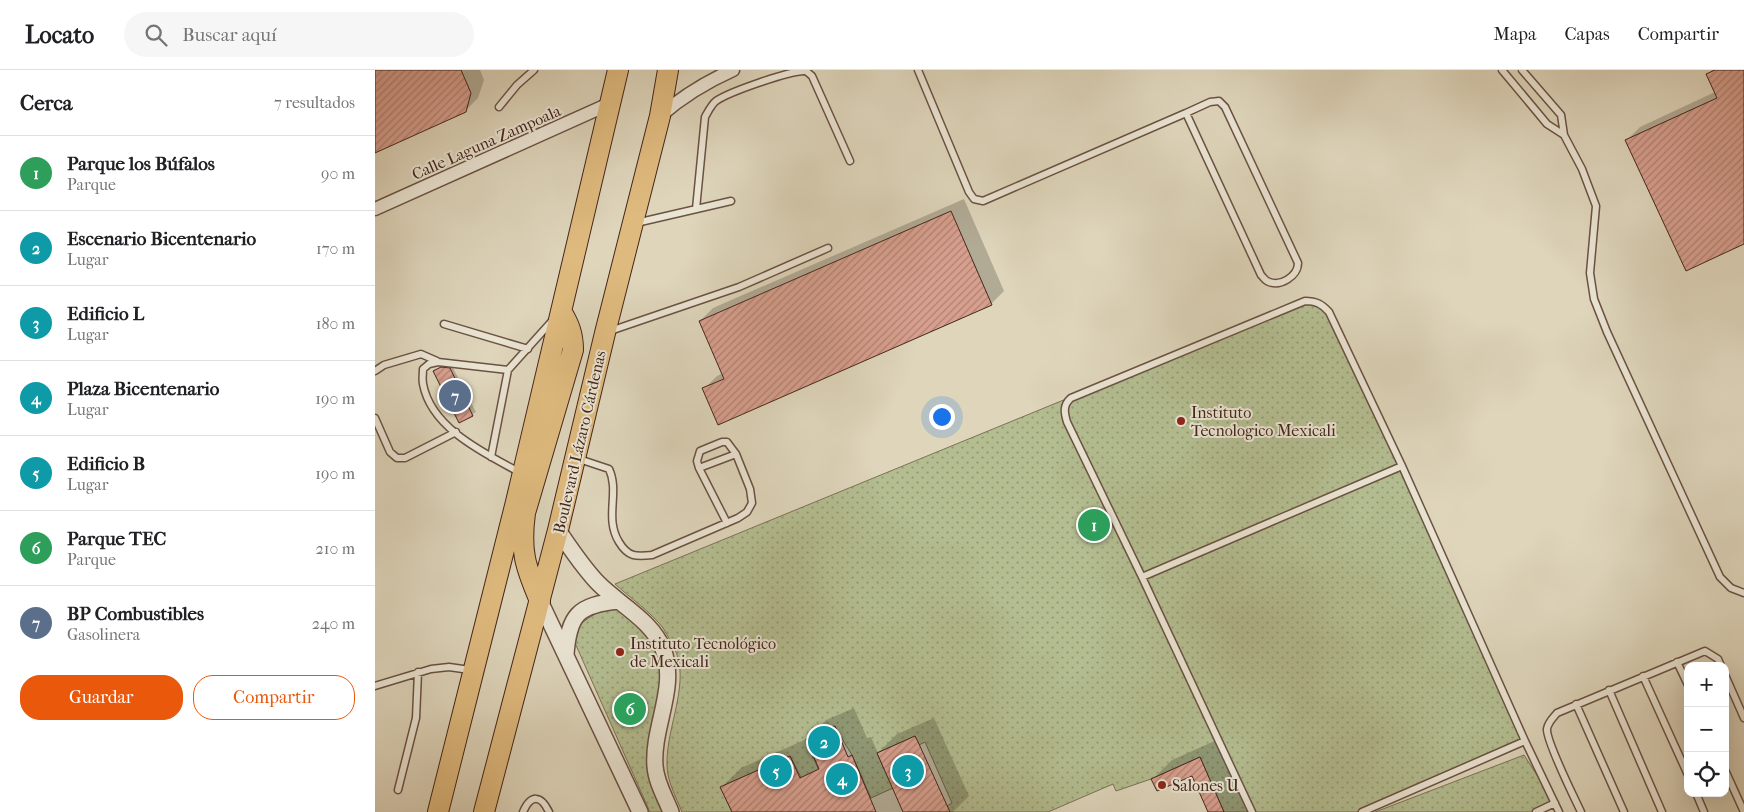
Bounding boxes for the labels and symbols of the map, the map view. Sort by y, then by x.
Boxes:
street label: Calle Laguna Zampoala [409,101,564,184]
street label: Boulevard Lázaro Cárdenas [549,349,610,536]
pin: 7 [439,377,471,415]
place label: Instituto Tecnologico Mexicali [1191,403,1336,440]
your location [929,404,955,430]
marker: Instituto Tecnologico Mexicali [1175,415,1187,427]
pin: 1 [1078,506,1110,544]
place label: Instituto Tecnológico de Mexicali [630,634,776,671]
marker: Instituto Tecnológico de Mexicali [614,646,626,658]
pin: 6 [614,690,646,728]
pin: 2 [808,723,840,761]
pin: 5 [760,752,792,790]
pin: 3 [892,752,924,790]
pin: 4 [826,760,858,798]
place label: Salones U [1172,776,1239,795]
marker: Salones U [1156,779,1168,791]

